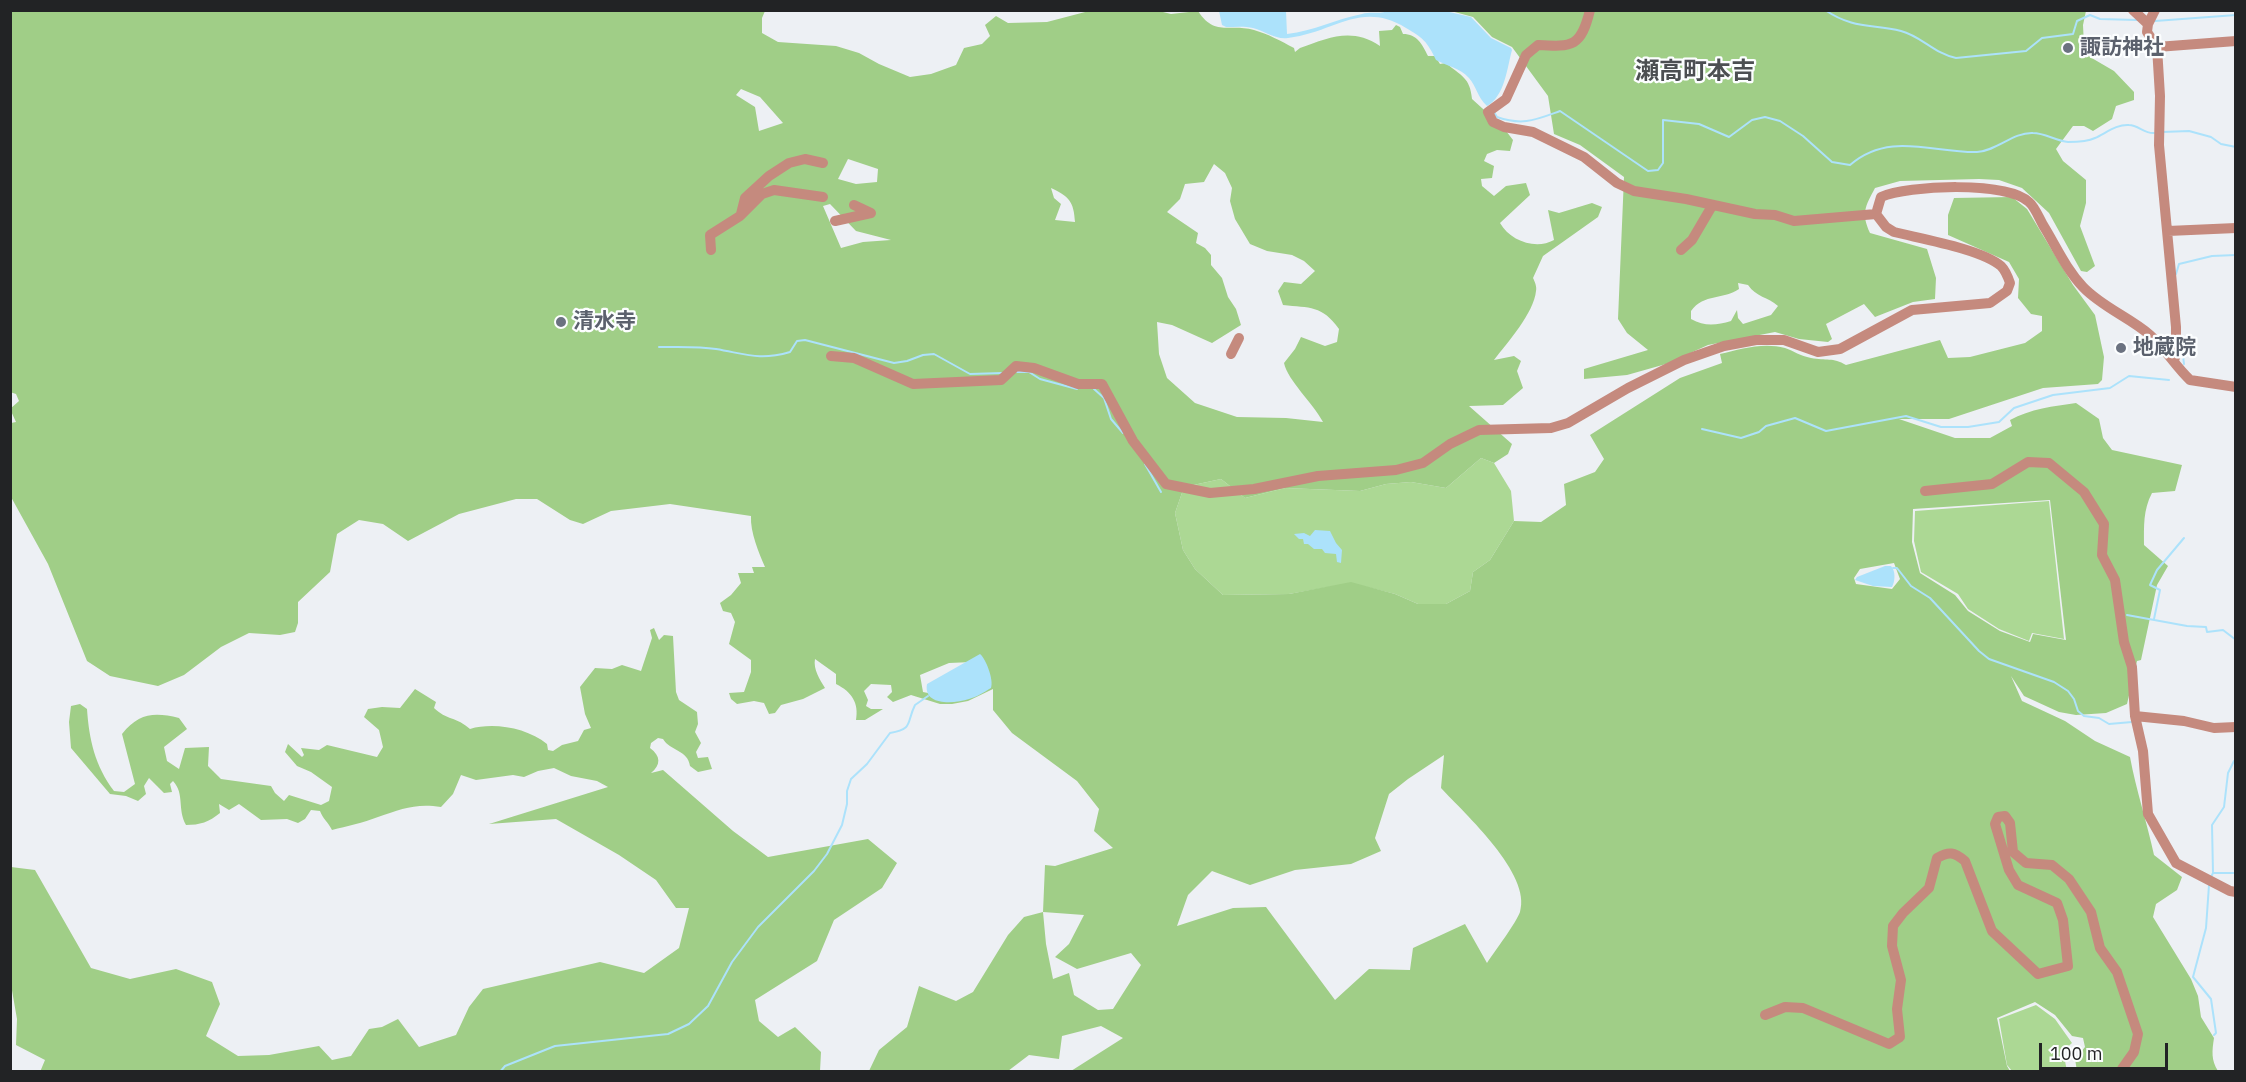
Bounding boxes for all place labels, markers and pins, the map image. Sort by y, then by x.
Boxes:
place label: 諏訪神社 [2080,35,2164,61]
marker: 諏訪神社 [2061,41,2075,55]
place label: 清水寺 [573,309,636,335]
marker: 清水寺 [554,315,568,329]
place label: 地蔵院 [2133,335,2196,361]
marker: 地蔵院 [2114,341,2128,355]

